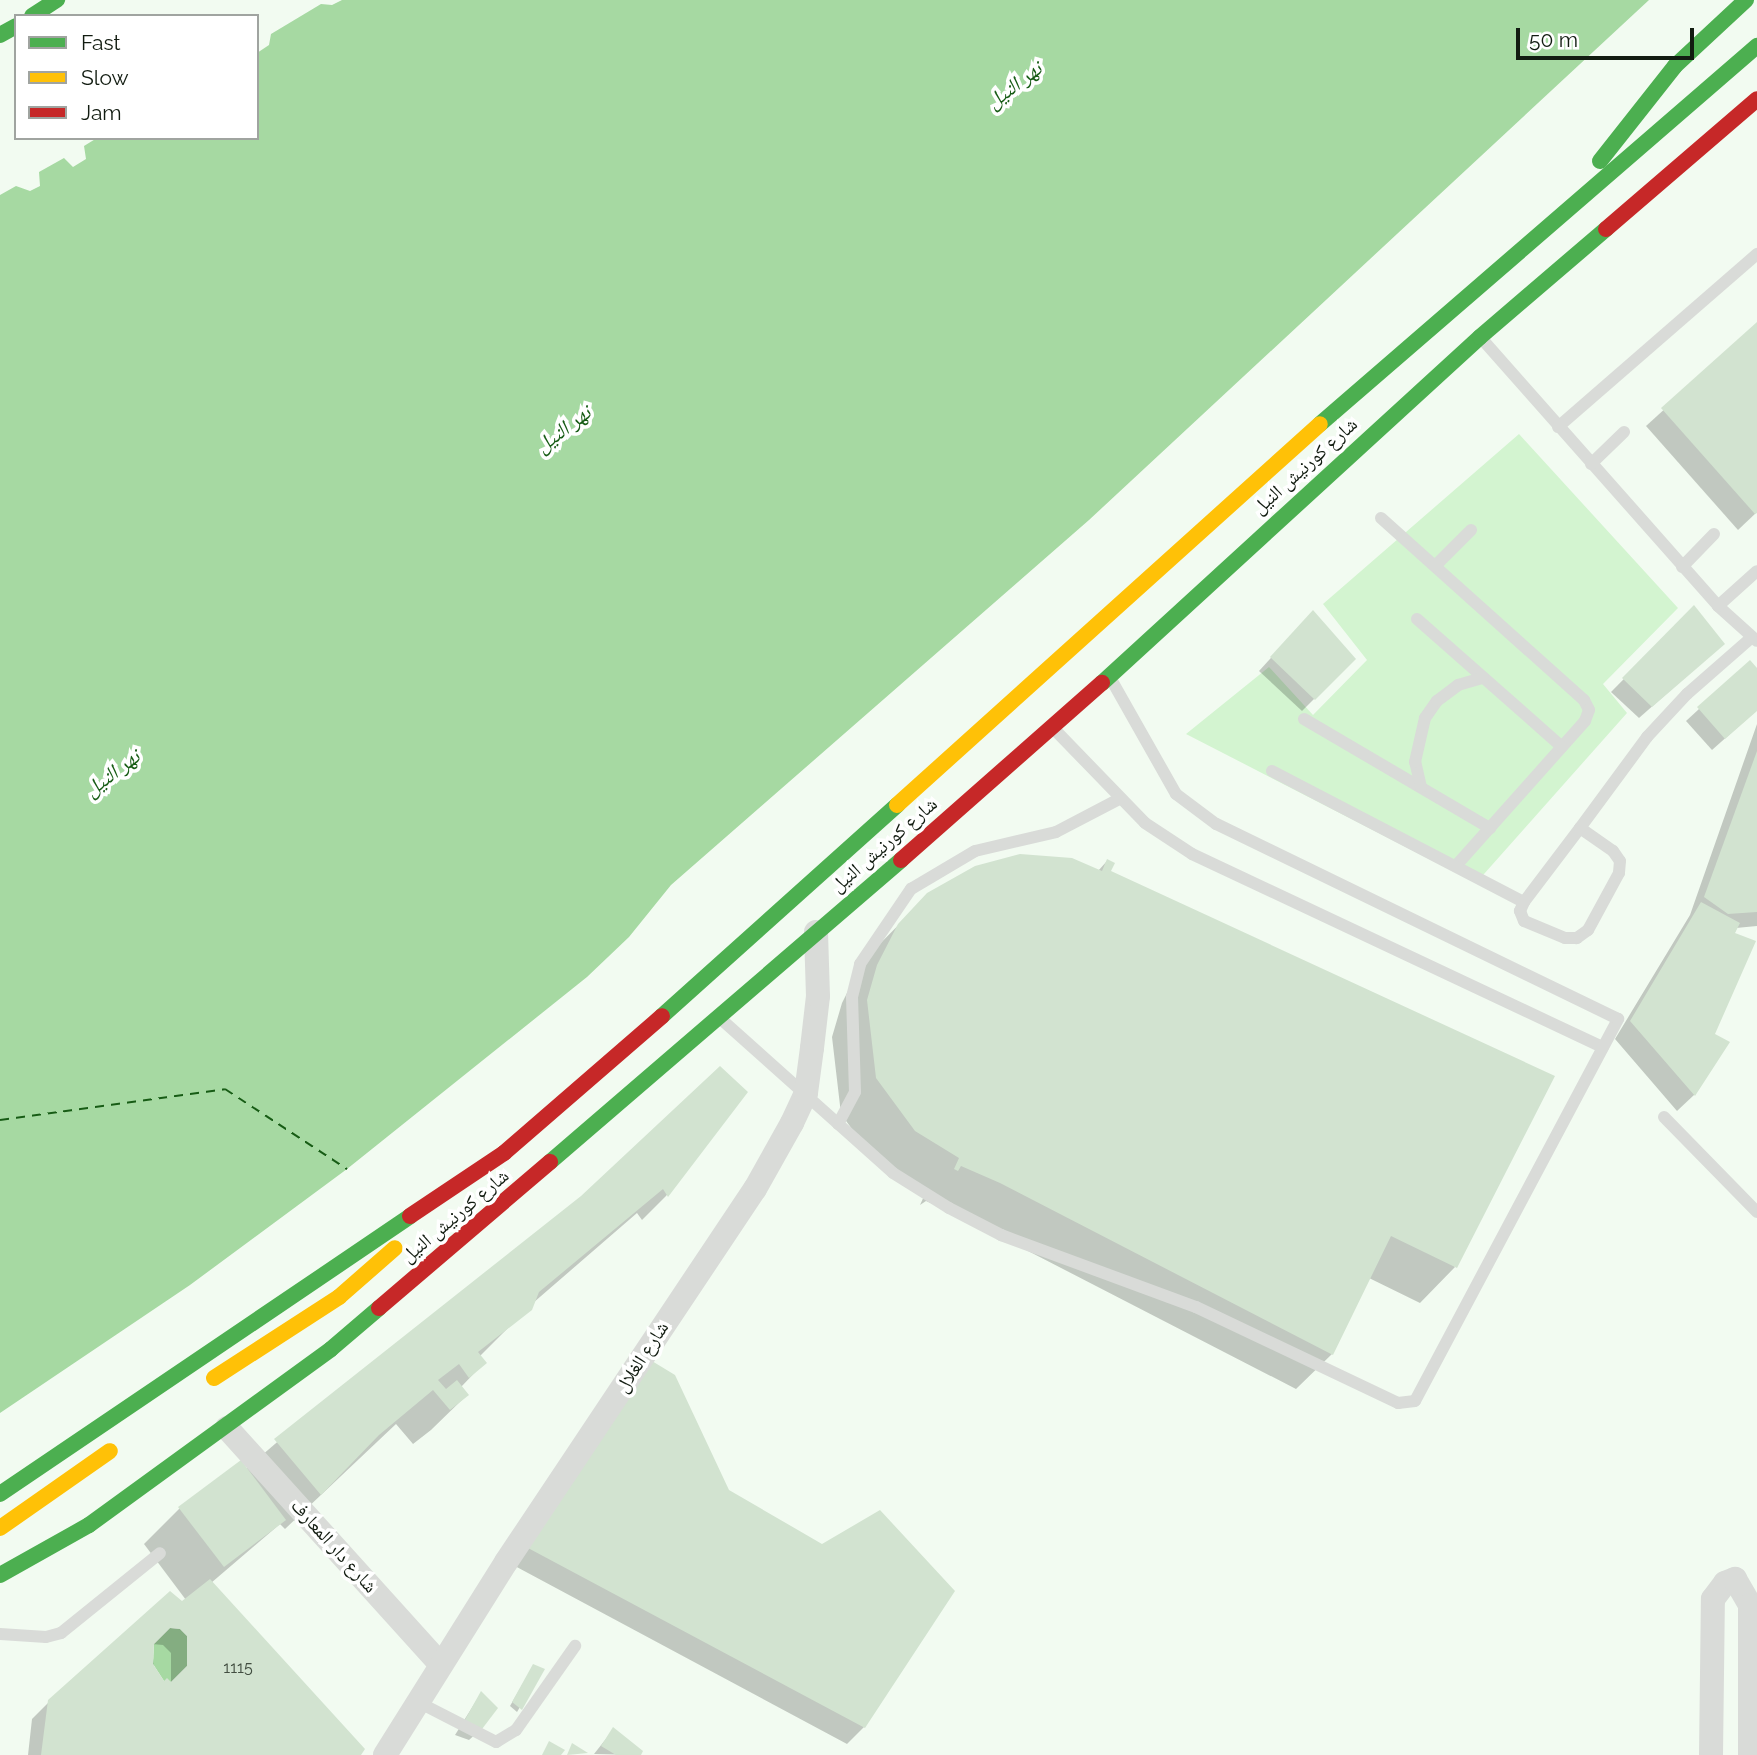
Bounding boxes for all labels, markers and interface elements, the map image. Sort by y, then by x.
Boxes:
legend [14,14,259,140]
scale bar [1519,14,1698,58]
text: 50 m [1529,27,1578,52]
text: Fast [81,30,121,55]
water label: نهر النيل [981,56,1047,114]
text: Slow [81,65,129,90]
text: Jam [81,100,122,125]
water label: نهر النيل [530,400,596,458]
street label: شارع كورنيش النيل [1248,413,1362,519]
water label: نهر النيل [79,744,145,802]
street label: شارع كورنيش النيل [826,793,942,897]
street label: شارع كورنيش النيل [397,1164,513,1268]
street label: شارع الغلال [611,1317,673,1397]
street label: شارع دار المعارف [286,1495,382,1597]
house number: 1115 [223,1658,253,1678]

